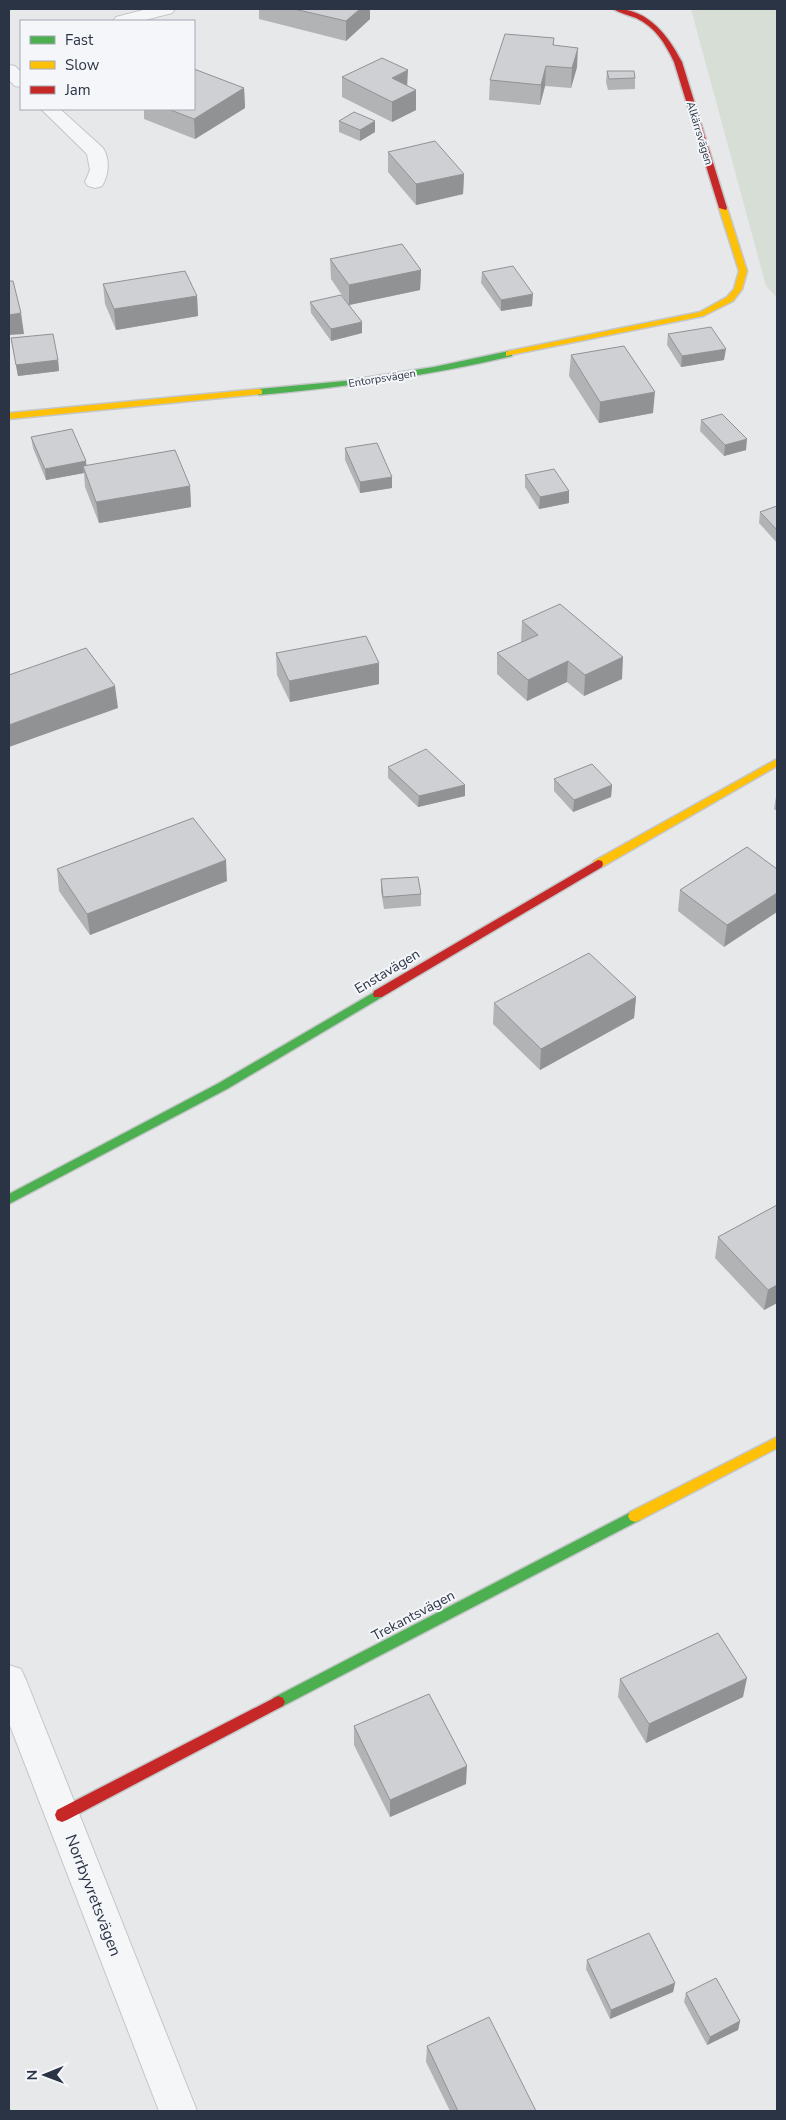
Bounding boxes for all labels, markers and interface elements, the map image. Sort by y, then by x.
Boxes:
legend [20,20,195,110]
text: Fast [65,30,94,50]
text: Slow [65,55,100,75]
text: Jam [64,80,91,100]
street label: Alkärrsvägen [683,100,716,167]
street label: Entorpsvägen [347,366,417,391]
street label: Enstavägen [351,944,423,998]
street label: Trekantsvägen [368,1586,458,1645]
street label: Norrbyvretsvägen [60,1831,126,1960]
north arrow [20,2050,70,2100]
text: N [23,2070,42,2081]

